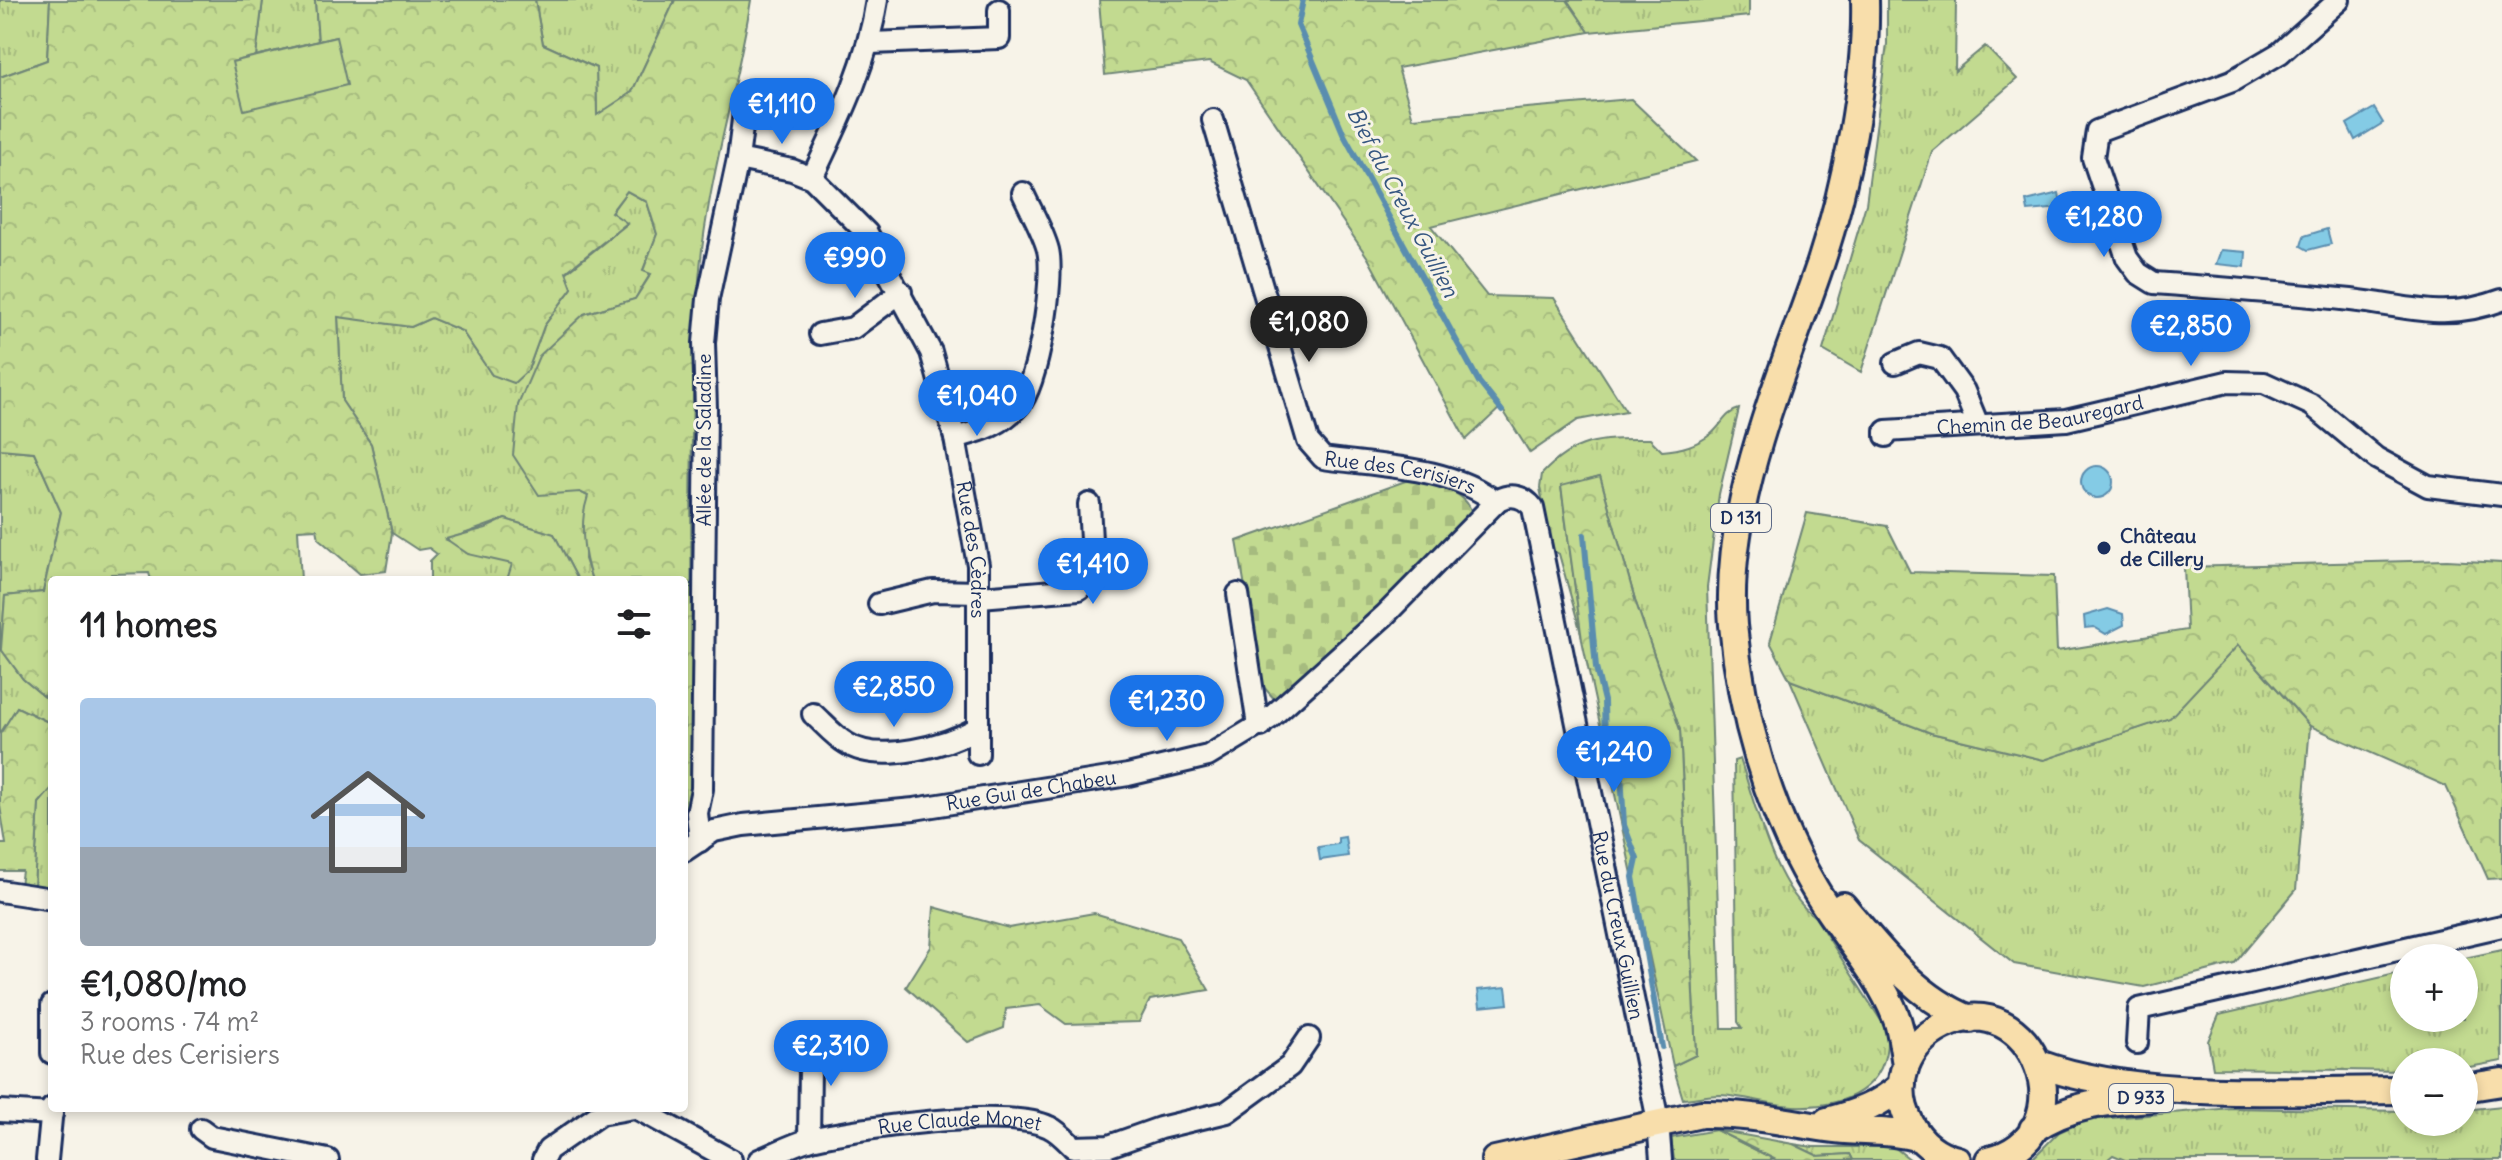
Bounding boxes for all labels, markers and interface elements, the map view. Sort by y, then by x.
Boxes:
pin: €1,110 [717,78,847,146]
text: €1,110 [748,87,816,120]
water label: Bief du Creux Guillien [1341,102,1466,303]
pin: €1,280 [2039,191,2169,259]
text: €1,280 [2065,200,2143,233]
pin: €990 [808,232,902,300]
text: €990 [823,241,887,274]
pin: €1,080 [1244,296,1374,364]
pin: €2,850 [2126,300,2256,368]
text: €1,080 [1268,305,1350,338]
text: €2,850 [2149,309,2233,342]
street label: Allée de la Saladine [691,354,716,526]
pin: €1,040 [912,370,1042,438]
text: €1,040 [936,379,1018,412]
street label: Chemin de Beauregard [1936,389,2146,440]
street label: Rue des Cerisiers [1323,445,1480,499]
street label: Rue des Cèdres [951,479,991,618]
road number: D 131 [1711,504,1771,532]
place label: Château de Cillery [2120,523,2204,571]
pin: €1,410 [1028,538,1158,606]
marker: Château de Cillery [2095,539,2113,557]
text: €1,410 [1056,547,1130,580]
icon: filters [612,602,656,646]
text: 11 homes [80,603,217,646]
pin: €2,850 [829,661,959,729]
text: €2,850 [852,670,936,703]
pin: €1,230 [1102,675,1232,743]
text: €1,230 [1128,684,1206,717]
pin: €1,240 [1549,726,1679,794]
text: €1,240 [1575,735,1653,768]
icon: home [296,750,440,894]
street label: Rue Gui de Chabeu [944,764,1118,816]
street label: Rue du Creux Guillien [1587,828,1650,1022]
map controls [2390,944,2478,1136]
button: + [2390,944,2478,1032]
text: €1,080/mo [80,962,247,1005]
text: 3 rooms · 74 m² [80,1005,259,1038]
pin: €2,310 [766,1020,896,1088]
text: €2,310 [792,1029,870,1062]
text: Rue des Cerisiers [80,1038,280,1071]
button: − [2390,1048,2478,1136]
road number: D 933 [2109,1084,2173,1112]
street label: Rue Claude Monet [876,1106,1045,1139]

